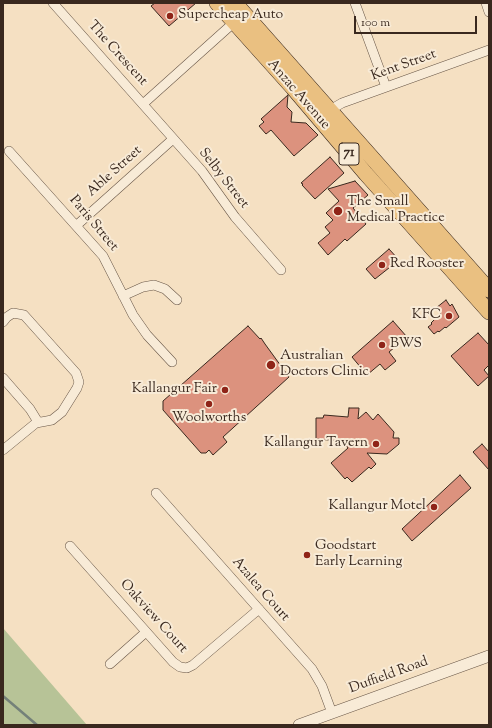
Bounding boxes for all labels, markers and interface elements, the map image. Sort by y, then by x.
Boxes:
place label: Supercheap Auto [178,8,283,24]
scale bar [356,8,479,34]
marker: Supercheap Auto [165,11,175,21]
text: 100 m [361,14,390,32]
street label: The Crescent [83,18,151,90]
street label: Kent Street [369,46,439,86]
street label: Anzac Avenue [263,57,333,133]
street label: Able Street [84,143,146,201]
road number: 71 [339,143,359,165]
street label: Selby Street [194,145,252,213]
street label: Paris Street [65,193,121,255]
place label: The Small Medical Practice [347,195,445,228]
marker: The Small Medical Practice [332,205,344,217]
place label: Red Rooster [390,257,464,273]
marker: Red Rooster [377,260,387,270]
place label: KFC [412,308,441,324]
marker: KFC [444,311,454,321]
place label: BWS [390,337,422,353]
marker: BWS [377,340,387,350]
place label: Australian Doctors Clinic [280,349,369,382]
marker: Australian Doctors Clinic [265,359,277,371]
place label: Kallangur Fair [132,382,217,398]
marker: Kallangur Fair [220,385,230,395]
marker: Woolworths [204,399,214,409]
place label: Woolworths [172,411,246,427]
place label: Kallangur Tavern [264,436,368,452]
marker: Kallangur Tavern [371,439,381,449]
place label: Kallangur Motel [328,499,426,515]
marker: Kallangur Motel [429,502,439,512]
place label: Goodstart Early Learning [315,539,402,572]
marker: Goodstart Early Learning [302,550,312,560]
street label: Azalea Court [228,554,292,626]
street label: Oakview Court [116,577,190,657]
street label: Duffield Road [347,654,431,698]

